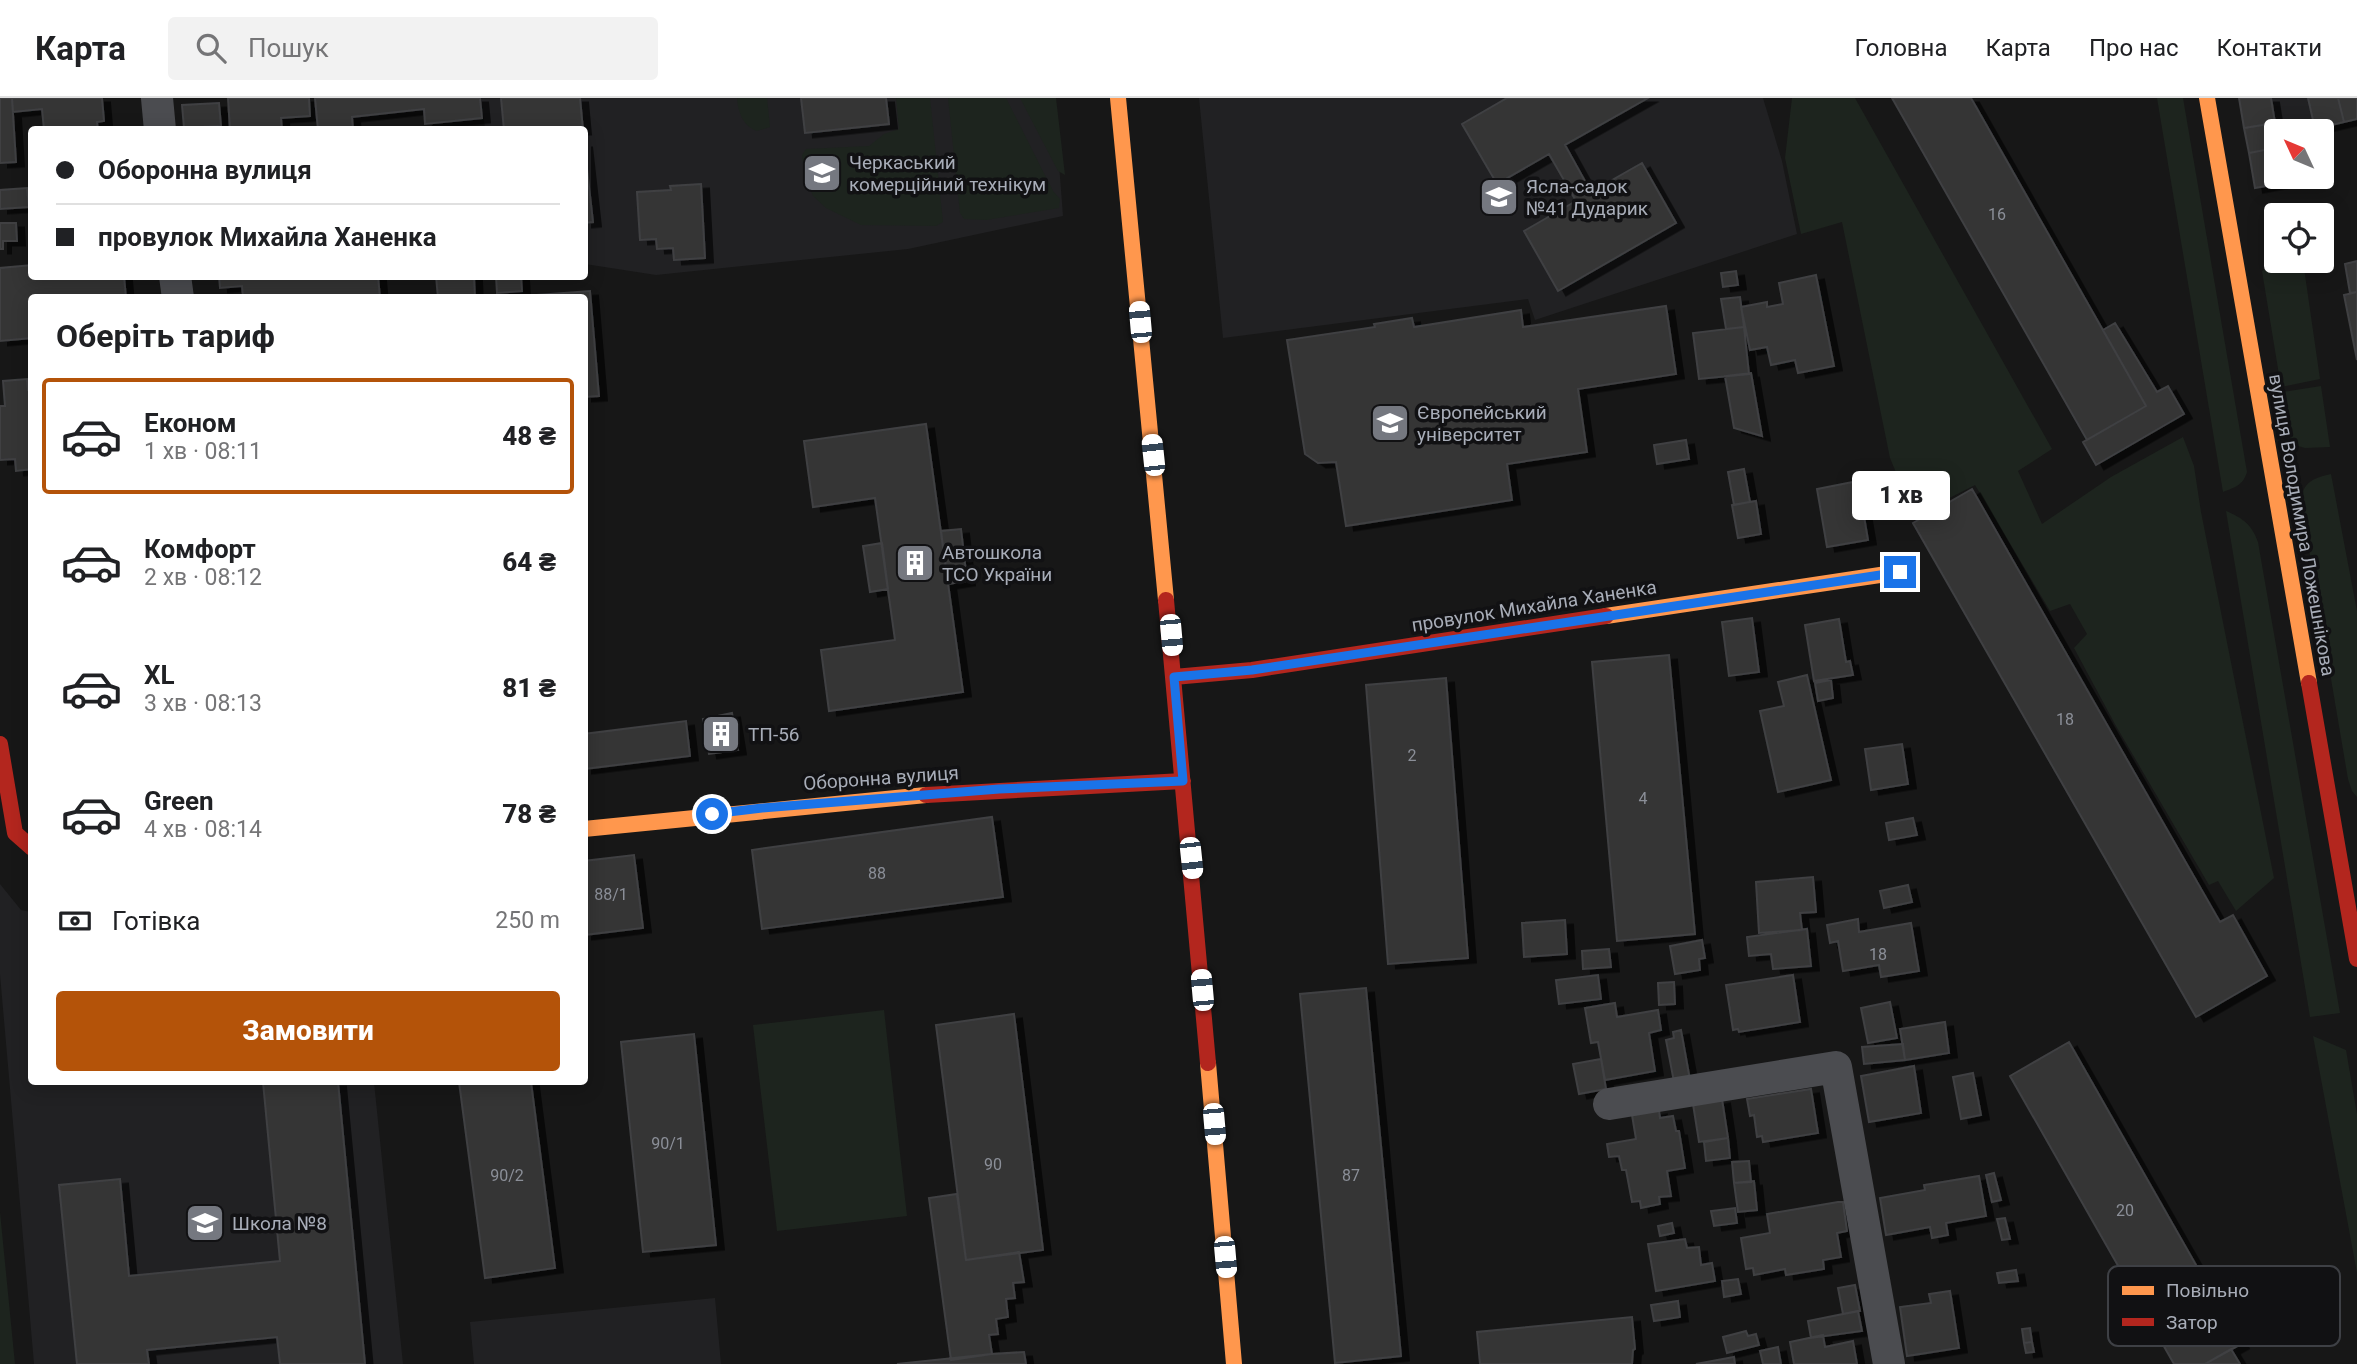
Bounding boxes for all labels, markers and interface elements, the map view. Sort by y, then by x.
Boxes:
search box [168,17,658,80]
text: Карта [35,29,126,68]
icon: search [192,29,230,67]
text: Пошук [248,33,329,63]
text: Головна [1855,34,1947,62]
text: Карта [1985,34,2051,62]
text: Про нас [2089,34,2179,62]
text: Контакти [2217,34,2322,62]
north arrow [2264,119,2334,189]
map controls [2264,119,2334,273]
place label: Черкаський комерційний технікум [849,151,1046,196]
school or university icon: Черкаський комерційний технікум [801,152,843,194]
text: Оборонна вулиця [98,155,312,185]
place label: Ясла-садок №41 Дударик [1526,175,1649,220]
school or university icon: Ясла-садок №41 Дударик [1478,176,1520,218]
button: locate [2264,203,2334,273]
house number: 16 [1988,205,2006,224]
text: провулок Михайла Ханенка [98,222,437,252]
car [1128,300,1153,344]
text: Оберіть тариф [56,317,275,355]
street label: вулиця Володимира Ложешнікова [2264,372,2340,678]
place label: Європейський університет [1417,401,1547,446]
school or university icon: Європейський університет [1369,402,1411,444]
icon: car [60,405,123,468]
text: Економ [144,408,236,438]
text: 48 ₴ [502,421,556,451]
car [1141,433,1166,477]
text: 1 хв · 08:11 [144,438,262,465]
callout: 1 хв [1851,470,1949,519]
text: 1 хв [1879,482,1923,509]
icon: car [60,531,123,594]
text: Комфорт [144,534,256,564]
place label: Автошкола ТСО України [942,541,1052,586]
building icon: Автошкола ТСО України [894,542,936,584]
text: 64 ₴ [502,547,556,577]
route end [1884,556,1916,588]
text: 2 хв · 08:12 [144,564,262,591]
street label: провулок Михайла Ханенка [1410,575,1658,637]
car [1159,613,1184,657]
icon: car [60,657,123,720]
text: XL [144,660,175,690]
text: 81 ₴ [502,673,556,703]
text: 3 хв · 08:13 [144,690,262,717]
house number: 18 [2056,710,2074,729]
building icon: ТП-56 [700,713,742,755]
place label: ТП-56 [748,723,800,746]
house number: 2 [1408,746,1417,765]
street label: Оборонна вулиця [802,761,960,795]
icon: car [60,783,123,846]
text: Green [144,786,214,816]
house number: 4 [1639,789,1648,808]
route start [696,798,728,830]
text: 78 ₴ [502,799,556,829]
text: 4 хв · 08:14 [144,816,262,843]
car [1179,836,1204,880]
house number: 88 [868,864,886,883]
house number: 88/1 [594,885,628,904]
icon: cash [56,902,94,940]
text: Готівка [112,906,201,936]
text: 250 m [495,907,560,934]
house number: 18 [1869,945,1887,964]
car [1190,968,1215,1012]
button: Замовити [56,991,560,1071]
car [1202,1102,1227,1146]
house number: 90/1 [651,1134,685,1153]
house number: 90 [984,1155,1002,1174]
house number: 90/2 [490,1166,524,1185]
house number: 87 [1342,1166,1360,1185]
house number: 20 [2116,1201,2134,1220]
school or university icon: Школа №8 [184,1202,226,1244]
place label: Школа №8 [232,1212,327,1235]
car [1213,1235,1238,1279]
legend [2108,1266,2340,1346]
text: Повільно [2166,1279,2249,1302]
text: Затор [2166,1311,2218,1334]

